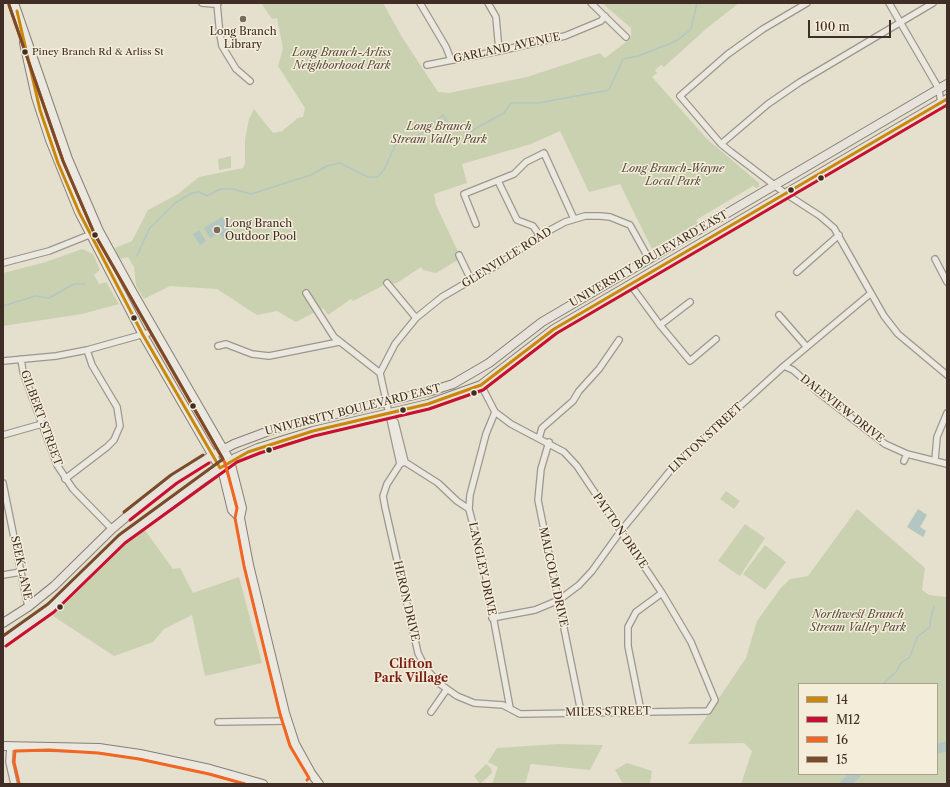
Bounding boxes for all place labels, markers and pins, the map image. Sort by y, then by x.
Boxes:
marker: Long Branch Library [238,14,248,24]
place label: Long Branch Library [209,25,277,51]
place label: Piney Branch Rd & Arliss St [32,46,164,58]
marker: Piney Branch Rd & Arliss St [20,47,30,57]
unlabelled marker [816,173,826,183]
unlabelled marker [786,185,796,195]
place label: Long Branch Outdoor Pool [225,217,296,243]
marker: Long Branch Outdoor Pool [212,225,222,235]
unlabelled marker [90,230,100,240]
unlabelled marker [129,313,139,323]
unlabelled marker [469,388,479,398]
unlabelled marker [188,401,198,411]
unlabelled marker [398,405,408,415]
unlabelled marker [264,445,274,455]
unlabelled marker [55,602,65,612]

